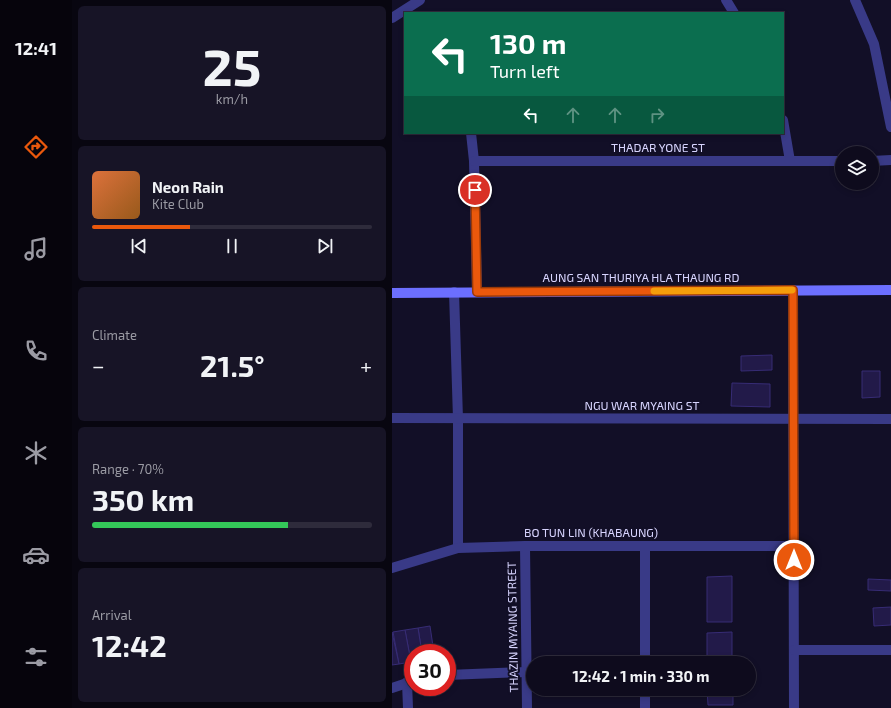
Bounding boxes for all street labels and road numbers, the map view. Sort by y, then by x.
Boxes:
street label: THADAR YONE ST [611,140,705,154]
street label: AUNG SAN THURIYA HLA THAUNG RD [543,270,739,284]
street label: NGU WAR MYAING ST [585,398,699,412]
street label: BO TUN LIN (KHABAUNG) [524,525,658,539]
street label: THAZIN MYAING STREET [504,561,520,693]

